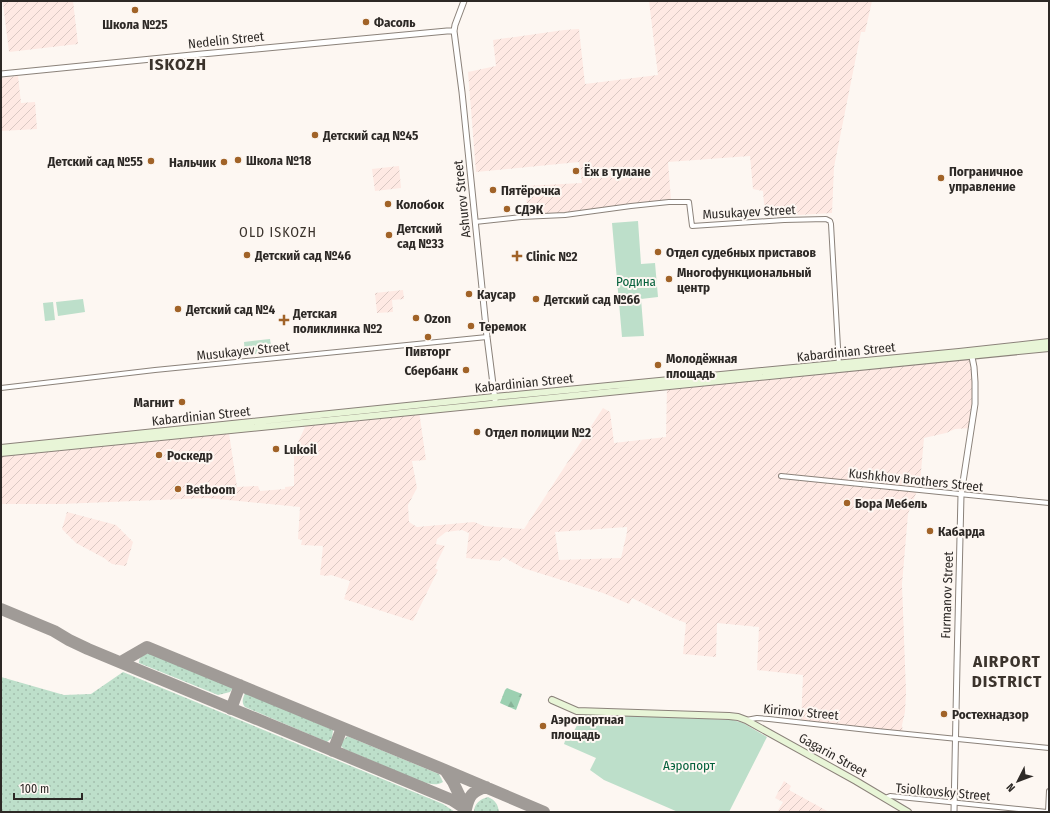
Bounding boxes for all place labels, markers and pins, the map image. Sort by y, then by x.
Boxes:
marker: Школа №25 [130,5,140,15]
place label: Фасоль [374,15,415,30]
place label: Школа №25 [102,17,168,32]
marker: Фасоль [361,17,371,27]
place label: Детский сад №45 [322,128,418,143]
marker: Детский сад №45 [310,130,320,140]
place label: Школа №18 [246,153,312,168]
place label: Детский сад №55 [47,154,143,169]
place label: Нальчик [169,155,216,170]
marker: Школа №18 [233,155,243,165]
marker: Детский сад №55 [146,156,156,166]
marker: Нальчик [219,157,229,167]
place label: Ёж в тумане [584,164,651,179]
place label: Пограничное управление [948,164,1023,194]
marker: Ёж в тумане [571,166,581,176]
marker: Пограничное управление [936,173,946,183]
place label: Пятёрочка [501,183,561,198]
marker: Пятёрочка [488,185,498,195]
place label: Колобок [396,197,444,212]
marker: Колобок [383,199,393,209]
place label: СДЭК [515,202,544,217]
marker: СДЭК [502,204,512,214]
place label: Детский сад №33 [396,221,444,251]
marker: Детский сад №33 [384,230,394,240]
place label: Отдел судебных приставов [666,245,817,260]
marker: Отдел судебных приставов [653,247,663,257]
place label: Детский сад №46 [254,248,351,263]
place label: Clinic №2 [526,249,577,264]
marker: Детский сад №46 [242,250,252,260]
marker: Clinic №2 [511,250,523,262]
place label: Многофункциональный центр [677,265,811,295]
marker: Многофункциональный центр [664,274,674,284]
place label: Каусар [477,287,516,302]
marker: Каусар [464,289,474,299]
place label: Детский сад №66 [543,292,640,307]
marker: Детский сад №66 [531,294,541,304]
place label: Детский сад №4 [185,302,276,317]
marker: Детский сад №4 [173,304,183,314]
place label: Детская поликлинка №2 [292,306,382,336]
place label: Ozon [424,311,451,326]
marker: Ozon [411,313,421,323]
marker: Детская поликлинка №2 [278,314,290,326]
place label: Теремок [479,319,527,334]
marker: Теремок [466,321,476,331]
marker: Пивторг [423,332,433,342]
place label: Пивторг [405,344,452,359]
place label: Молодёжная площадь [666,351,737,381]
marker: Молодёжная площадь [653,360,663,370]
place label: Сбербанк [404,363,458,378]
marker: Сбербанк [461,365,471,375]
place label: Магнит [134,395,174,410]
marker: Магнит [177,397,187,407]
place label: Отдел полиции №2 [485,425,591,440]
marker: Отдел полиции №2 [472,427,482,437]
place label: Lukoil [284,442,317,457]
marker: Lukoil [271,444,281,454]
place label: Роскедр [167,448,213,463]
marker: Роскедр [154,450,164,460]
place label: Betboom [186,482,235,497]
marker: Betboom [173,484,183,494]
place label: Бора Мебель [855,496,927,511]
marker: Бора Мебель [842,498,852,508]
place label: Кабарда [938,524,985,539]
marker: Кабарда [925,526,935,536]
place label: Ростехнадзор [952,707,1029,722]
marker: Ростехнадзор [939,709,949,719]
place label: Аэропортная площадь [550,712,624,742]
marker: Аэропортная площадь [538,721,548,731]

